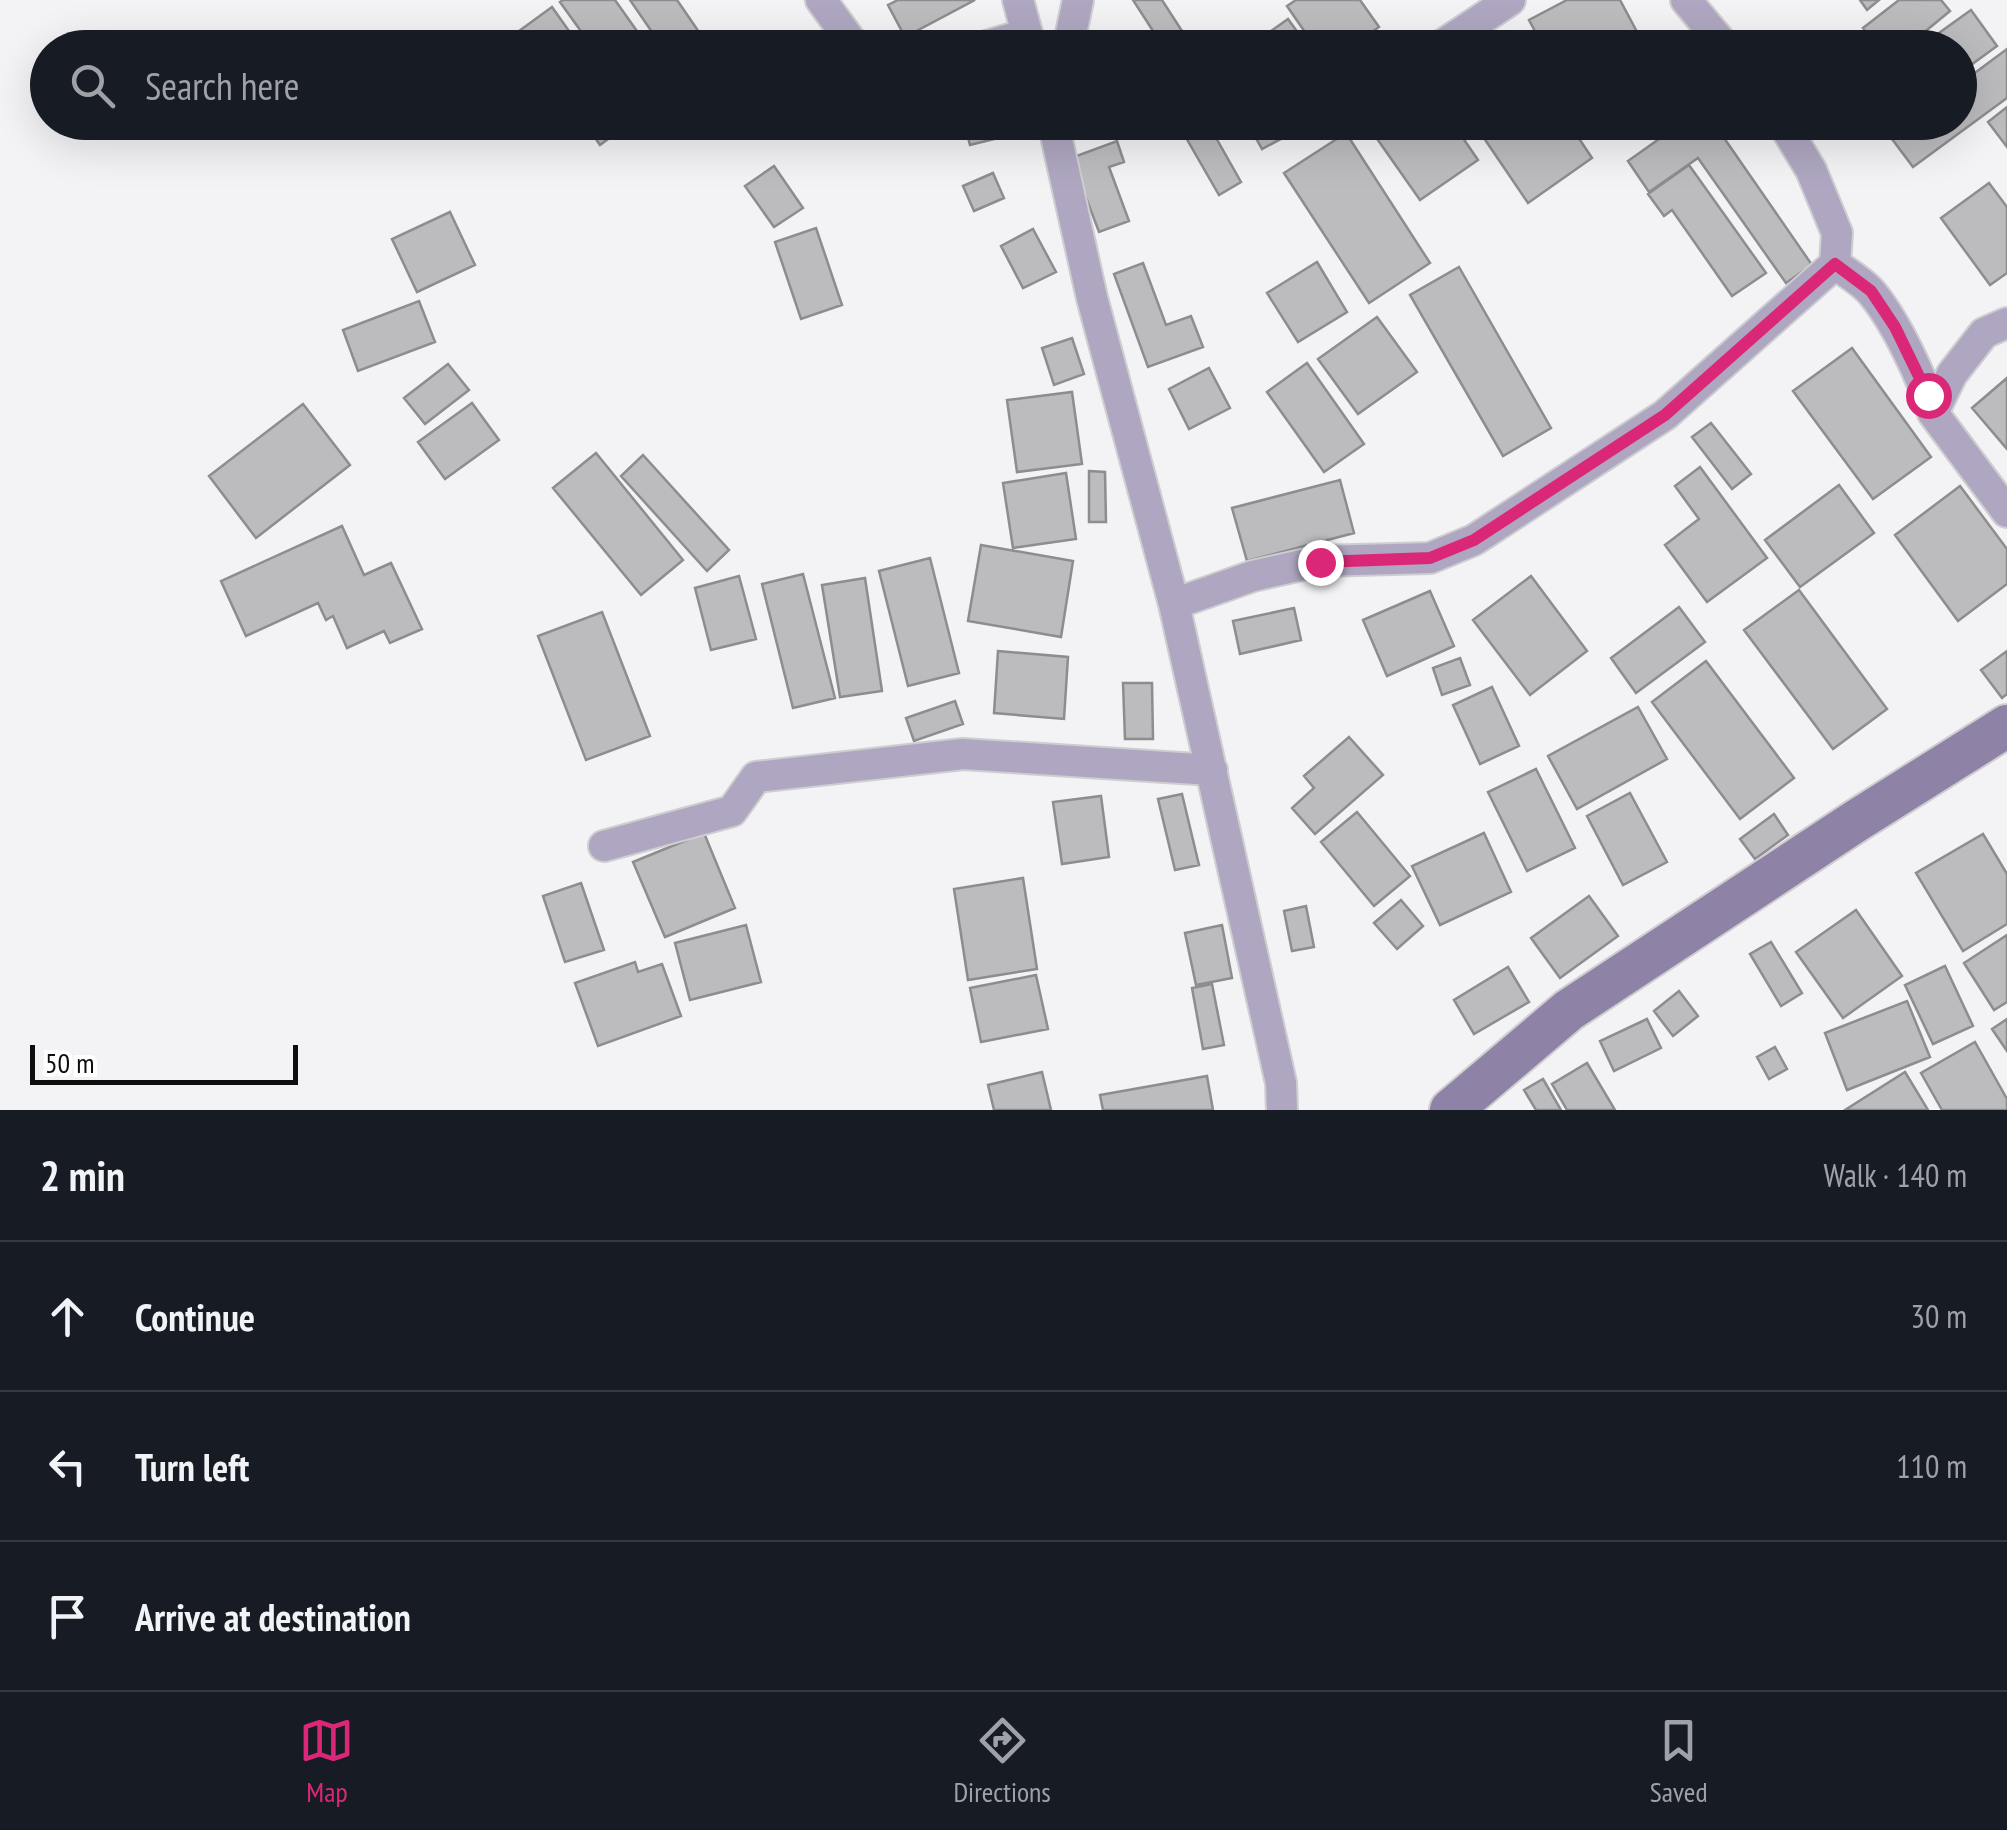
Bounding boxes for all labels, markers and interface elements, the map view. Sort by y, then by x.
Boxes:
search box [30,30,1977,140]
icon: search [65,58,120,113]
text: Search here [145,61,299,110]
route start [1906,373,1952,419]
route end [1298,540,1344,586]
scale bar [30,1040,298,1084]
text: 50 m [45,1044,94,1081]
text: 2 min [40,1148,125,1203]
text: Walk · 140 m [1823,1154,1967,1196]
icon: ahead [40,1289,95,1344]
text: Continue [135,1292,255,1341]
text: 30 m [1911,1295,1967,1337]
icon: left [40,1439,95,1494]
text: Turn left [135,1442,249,1491]
text: 110 m [1896,1445,1967,1487]
icon: arrive [40,1589,95,1644]
text: Arrive at destination [135,1592,411,1641]
tab: Map [299,1713,354,1810]
tab: Directions [953,1713,1051,1810]
tab: Saved [1650,1713,1708,1810]

